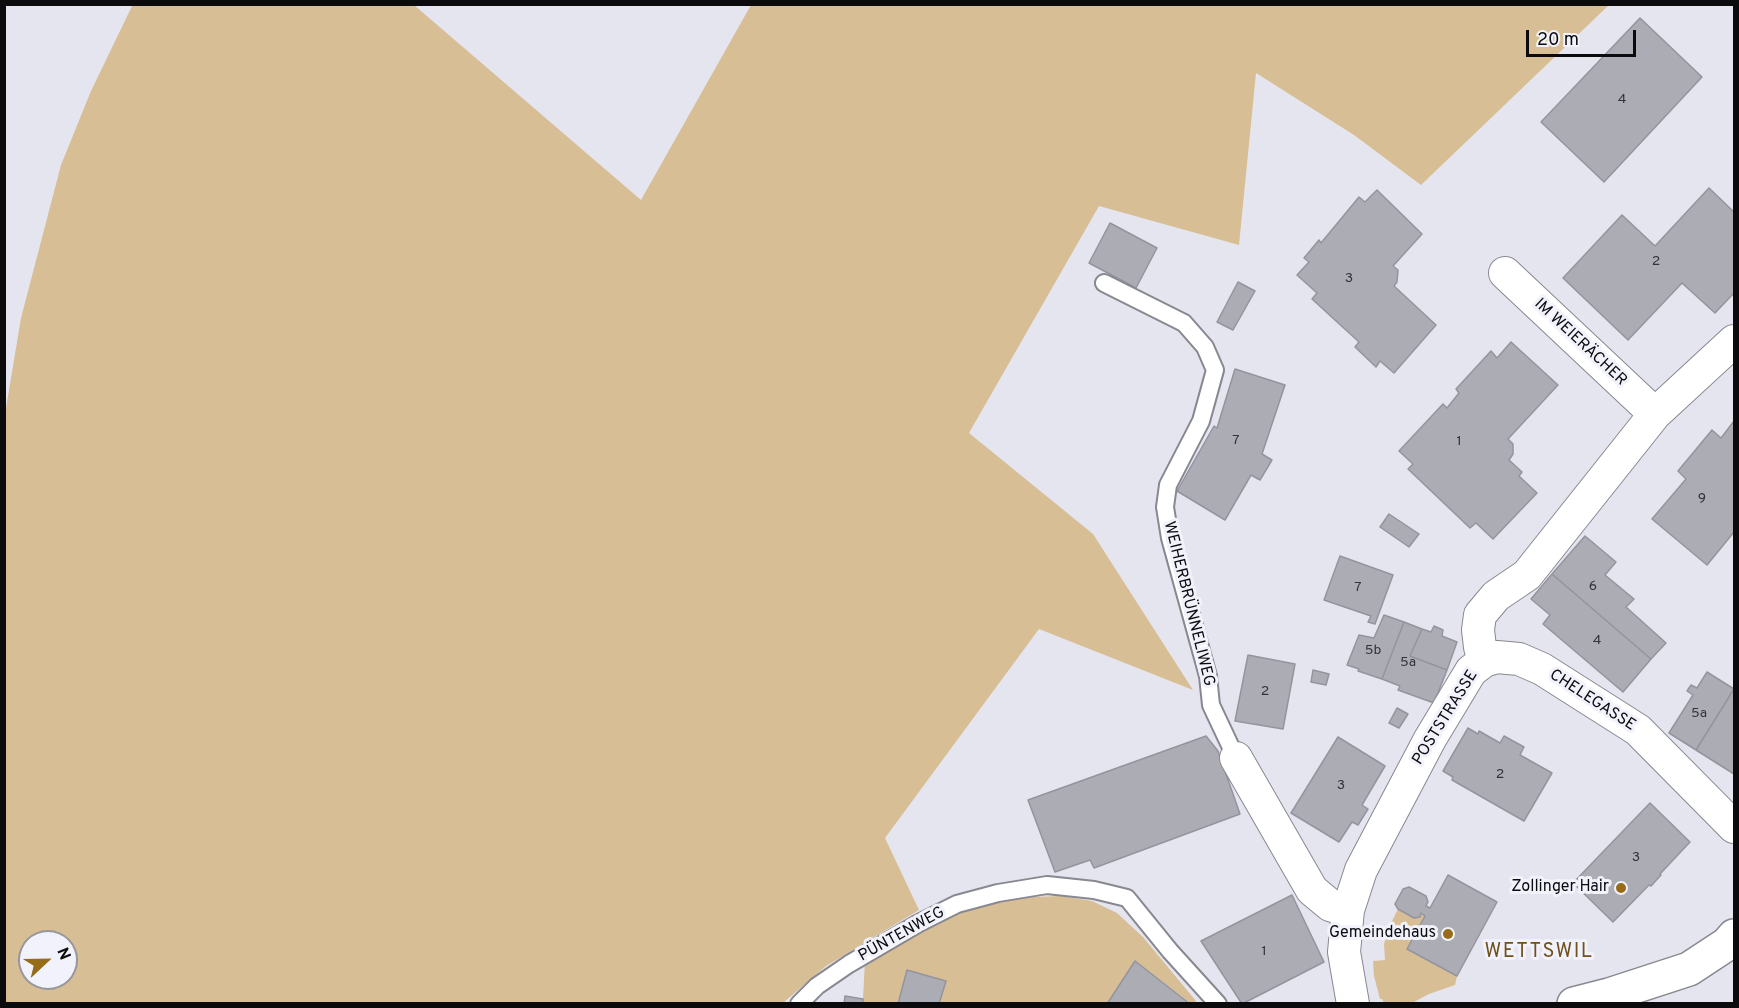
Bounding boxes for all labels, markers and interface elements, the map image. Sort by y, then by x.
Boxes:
scale bar [1529,18,1638,56]
text: 20 m [1537,29,1579,52]
house number: 4 [1618,92,1626,108]
house number: 2 [1652,254,1660,270]
house number: 3 [1345,271,1353,287]
street label: IM WEIERÄCHER [1530,295,1630,391]
house number: 7 [1232,433,1240,449]
house number: 1 [1456,434,1462,450]
house number: 9 [1698,491,1706,507]
street label: WEIHERBRÜNNELIWEG [1158,520,1218,688]
house number: 6 [1589,579,1597,595]
house number: 7 [1354,580,1362,596]
house number: 4 [1593,633,1601,649]
house number: 5b [1365,643,1381,659]
house number: 5a [1400,655,1416,671]
street label: CHELEGASSE [1545,666,1639,736]
street label: POSTSTRASSE [1409,667,1483,769]
house number: 2 [1261,684,1269,700]
house number: 5a [1691,706,1707,722]
house number: 2 [1496,767,1504,783]
house number: 3 [1337,778,1345,794]
house number: 3 [1632,850,1640,866]
place label: Zollinger Hair [1511,878,1609,898]
marker: Zollinger Hair [1614,881,1628,895]
street label: PÜNTENWEG [856,903,948,967]
place label: Gemeindehaus [1329,924,1436,944]
marker: Gemeindehaus [1441,927,1455,941]
north arrow [18,930,78,990]
district label: WETTSWIL [1485,941,1593,965]
house number: 1 [1261,944,1267,960]
text: N [51,945,74,963]

